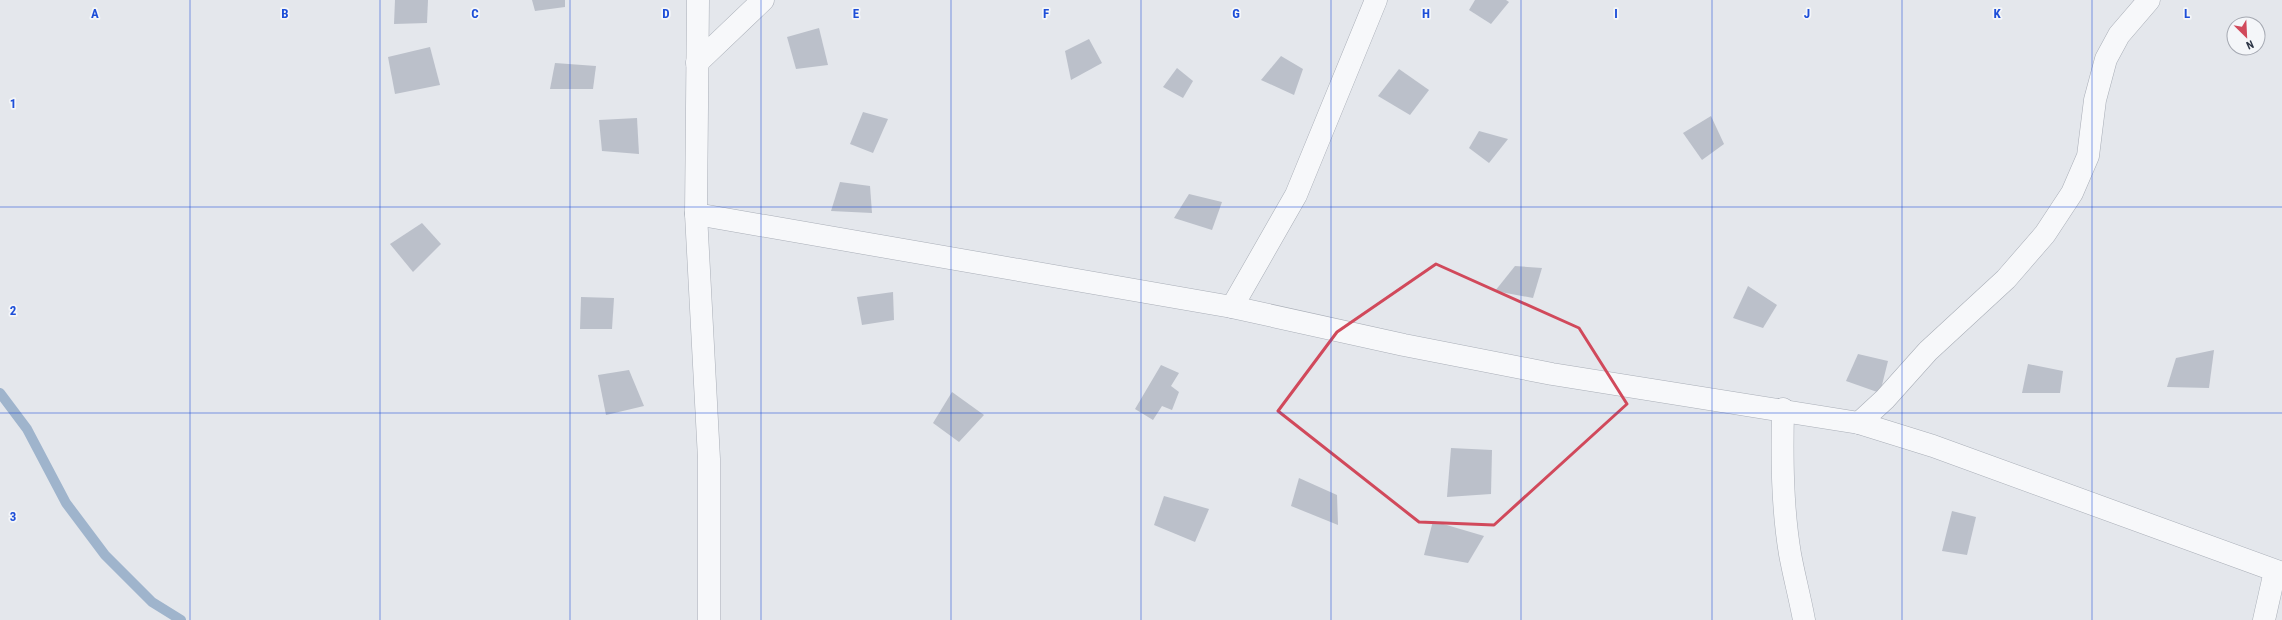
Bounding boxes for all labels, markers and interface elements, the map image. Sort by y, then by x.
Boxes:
text: A [91,6,99,21]
text: B [281,6,289,21]
text: C [471,6,479,21]
text: D [662,6,670,21]
text: E [853,6,860,21]
text: F [1043,6,1049,21]
text: G [1232,6,1240,21]
text: H [1422,6,1430,21]
text: I [1614,6,1618,21]
text: J [1804,6,1810,21]
text: K [1993,6,2001,21]
text: L [2184,6,2190,21]
north arrow [2226,16,2266,56]
text: N [2244,37,2256,52]
text: 1 [10,96,16,111]
text: 2 [10,303,17,318]
text: 3 [10,509,16,524]

